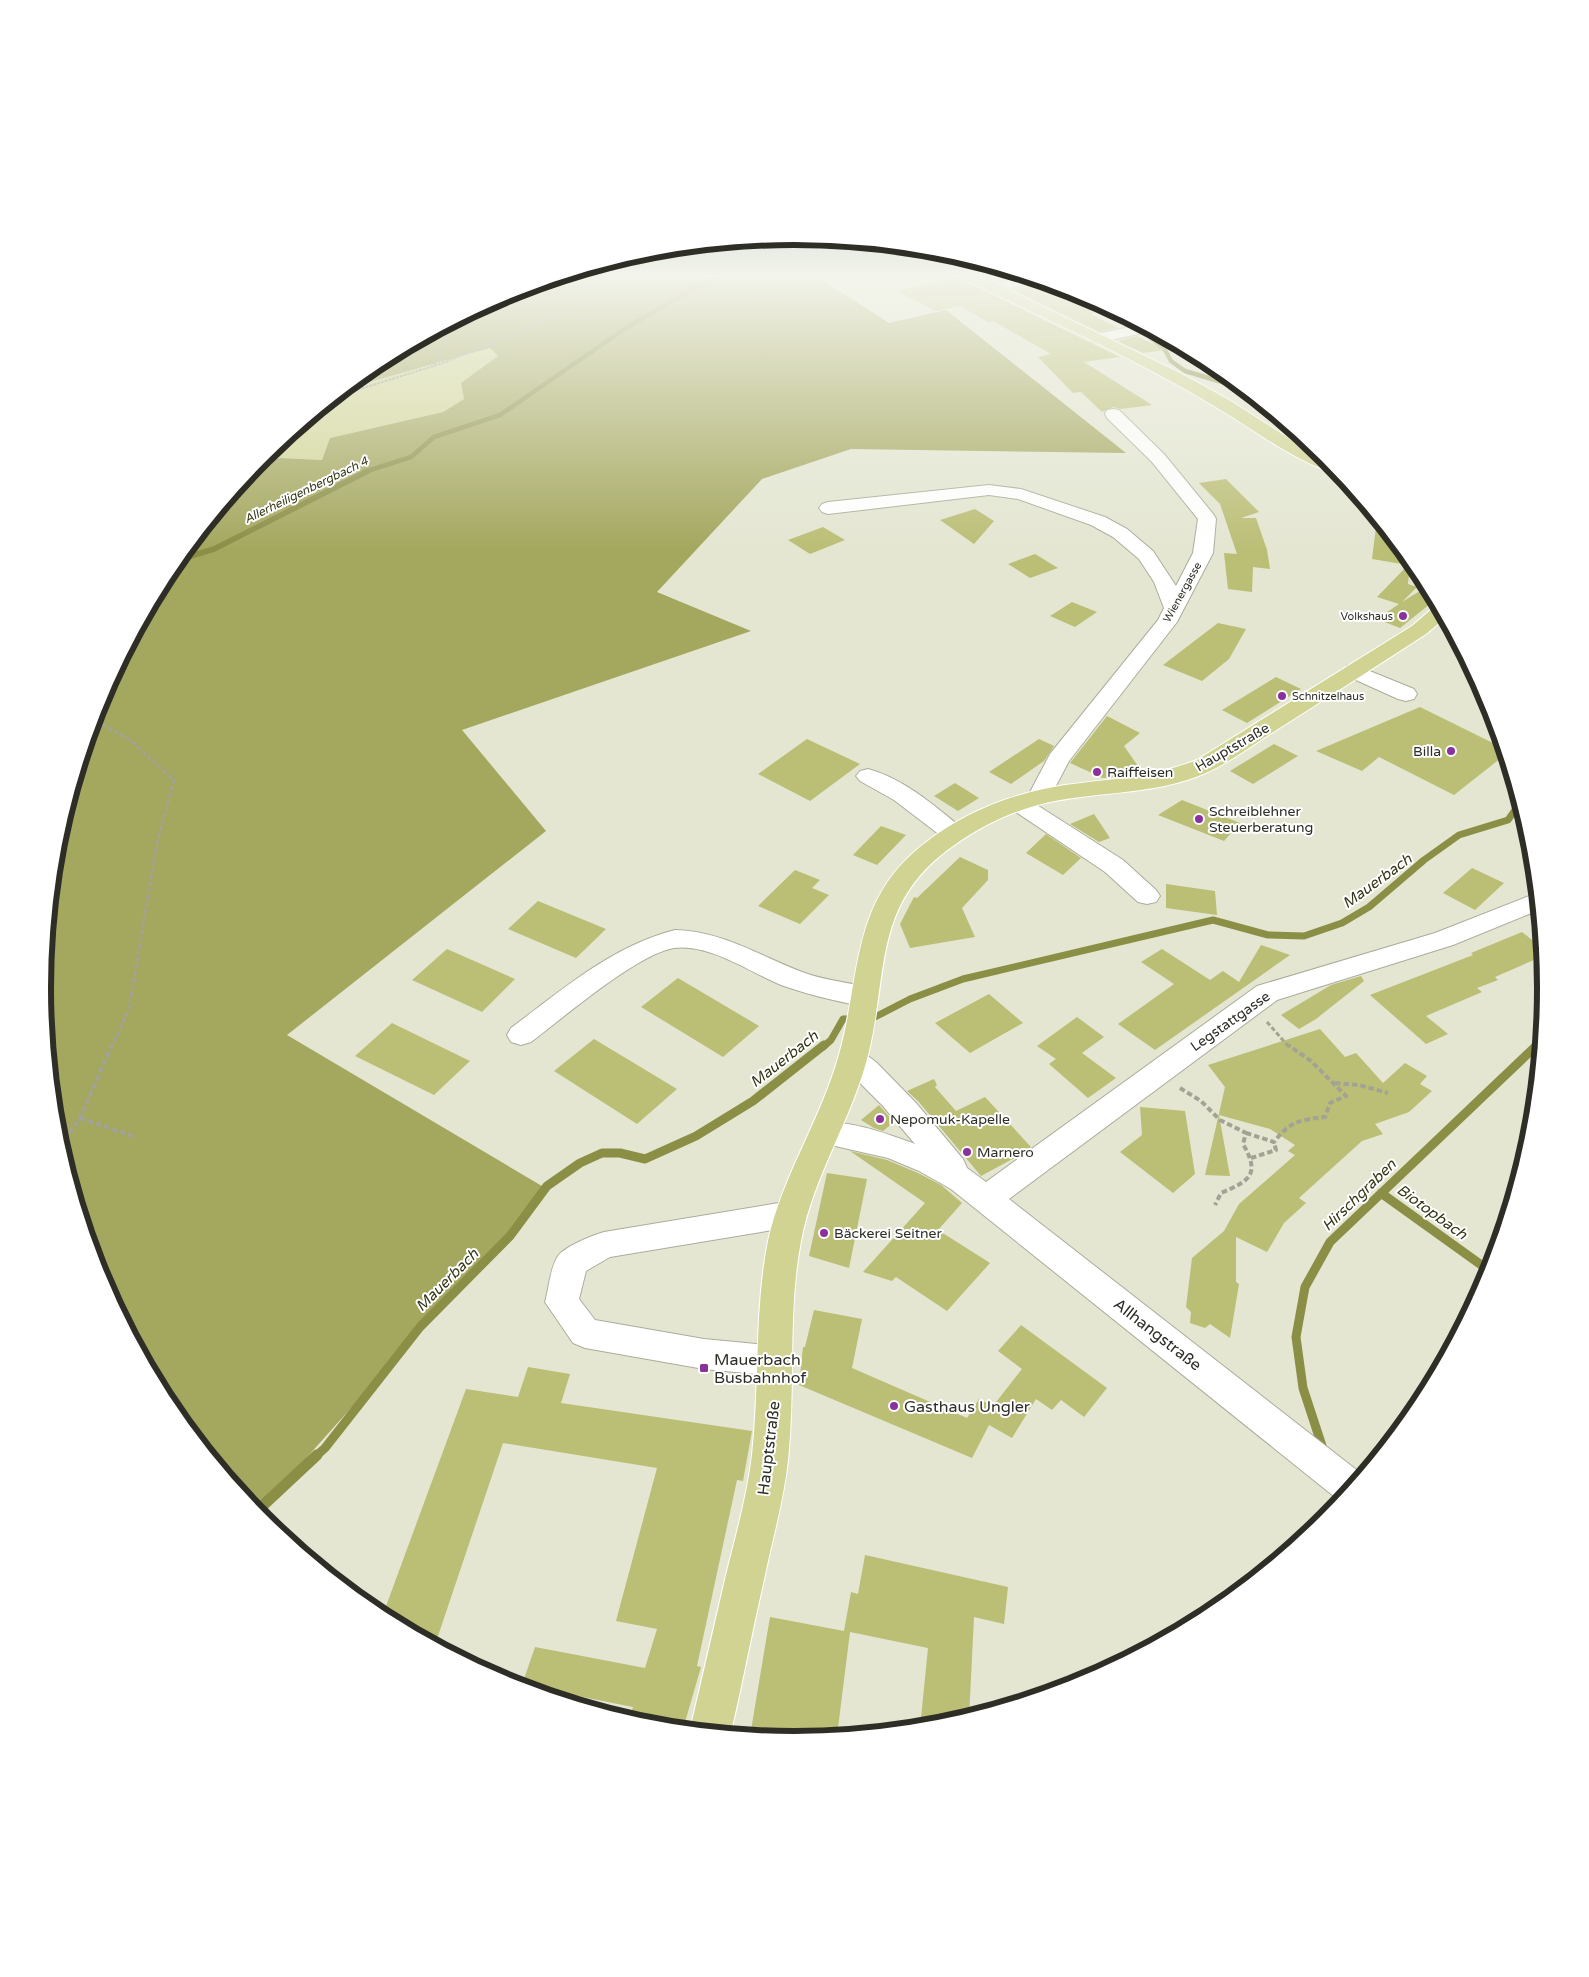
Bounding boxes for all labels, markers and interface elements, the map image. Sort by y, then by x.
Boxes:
water label: Allerheiligenbergbach 4 [242,454,371,526]
street label: Wienergasse [1161,560,1204,625]
place label: Volkshaus [1341,610,1393,623]
marker: Volkshaus [1397,610,1409,622]
marker: Schnitzelhaus [1276,690,1288,702]
place label: Schnitzelhaus [1292,690,1364,703]
street label: Hauptstraße [1192,719,1272,775]
place label: Billa [1413,743,1441,760]
marker: Billa [1445,745,1457,757]
place label: Raiffeisen [1107,764,1173,781]
marker: Raiffeisen [1091,766,1103,778]
place label: Schreiblehner Steuerberatung [1209,803,1313,836]
marker: Schreiblehner Steuerberatung [1193,813,1205,825]
water label: Mauerbach [1339,849,1416,912]
street label: Legstattgasse [1187,988,1273,1055]
water label: Mauerbach [746,1026,822,1091]
place label: Nepomuk-Kapelle [890,1111,1010,1128]
marker: Nepomuk-Kapelle [874,1113,886,1125]
place label: Marnero [977,1144,1034,1161]
marker: Marnero [961,1146,973,1158]
water label: Hirschgraben [1318,1155,1400,1235]
water label: Biotopbach [1393,1181,1471,1244]
place label: Bäckerei Seitner [834,1225,942,1242]
marker: Bäckerei Seitner [818,1227,830,1239]
water label: Mauerbach [412,1244,483,1315]
street label: Allhangstraße [1109,1294,1205,1375]
place label: Mauerbach Busbahnhof [714,1350,807,1388]
marker: Mauerbach Busbahnhof [698,1362,710,1374]
place label: Gasthaus Ungler [904,1397,1031,1417]
street label: Hauptstraße [753,1400,785,1496]
marker: Gasthaus Ungler [888,1400,900,1412]

